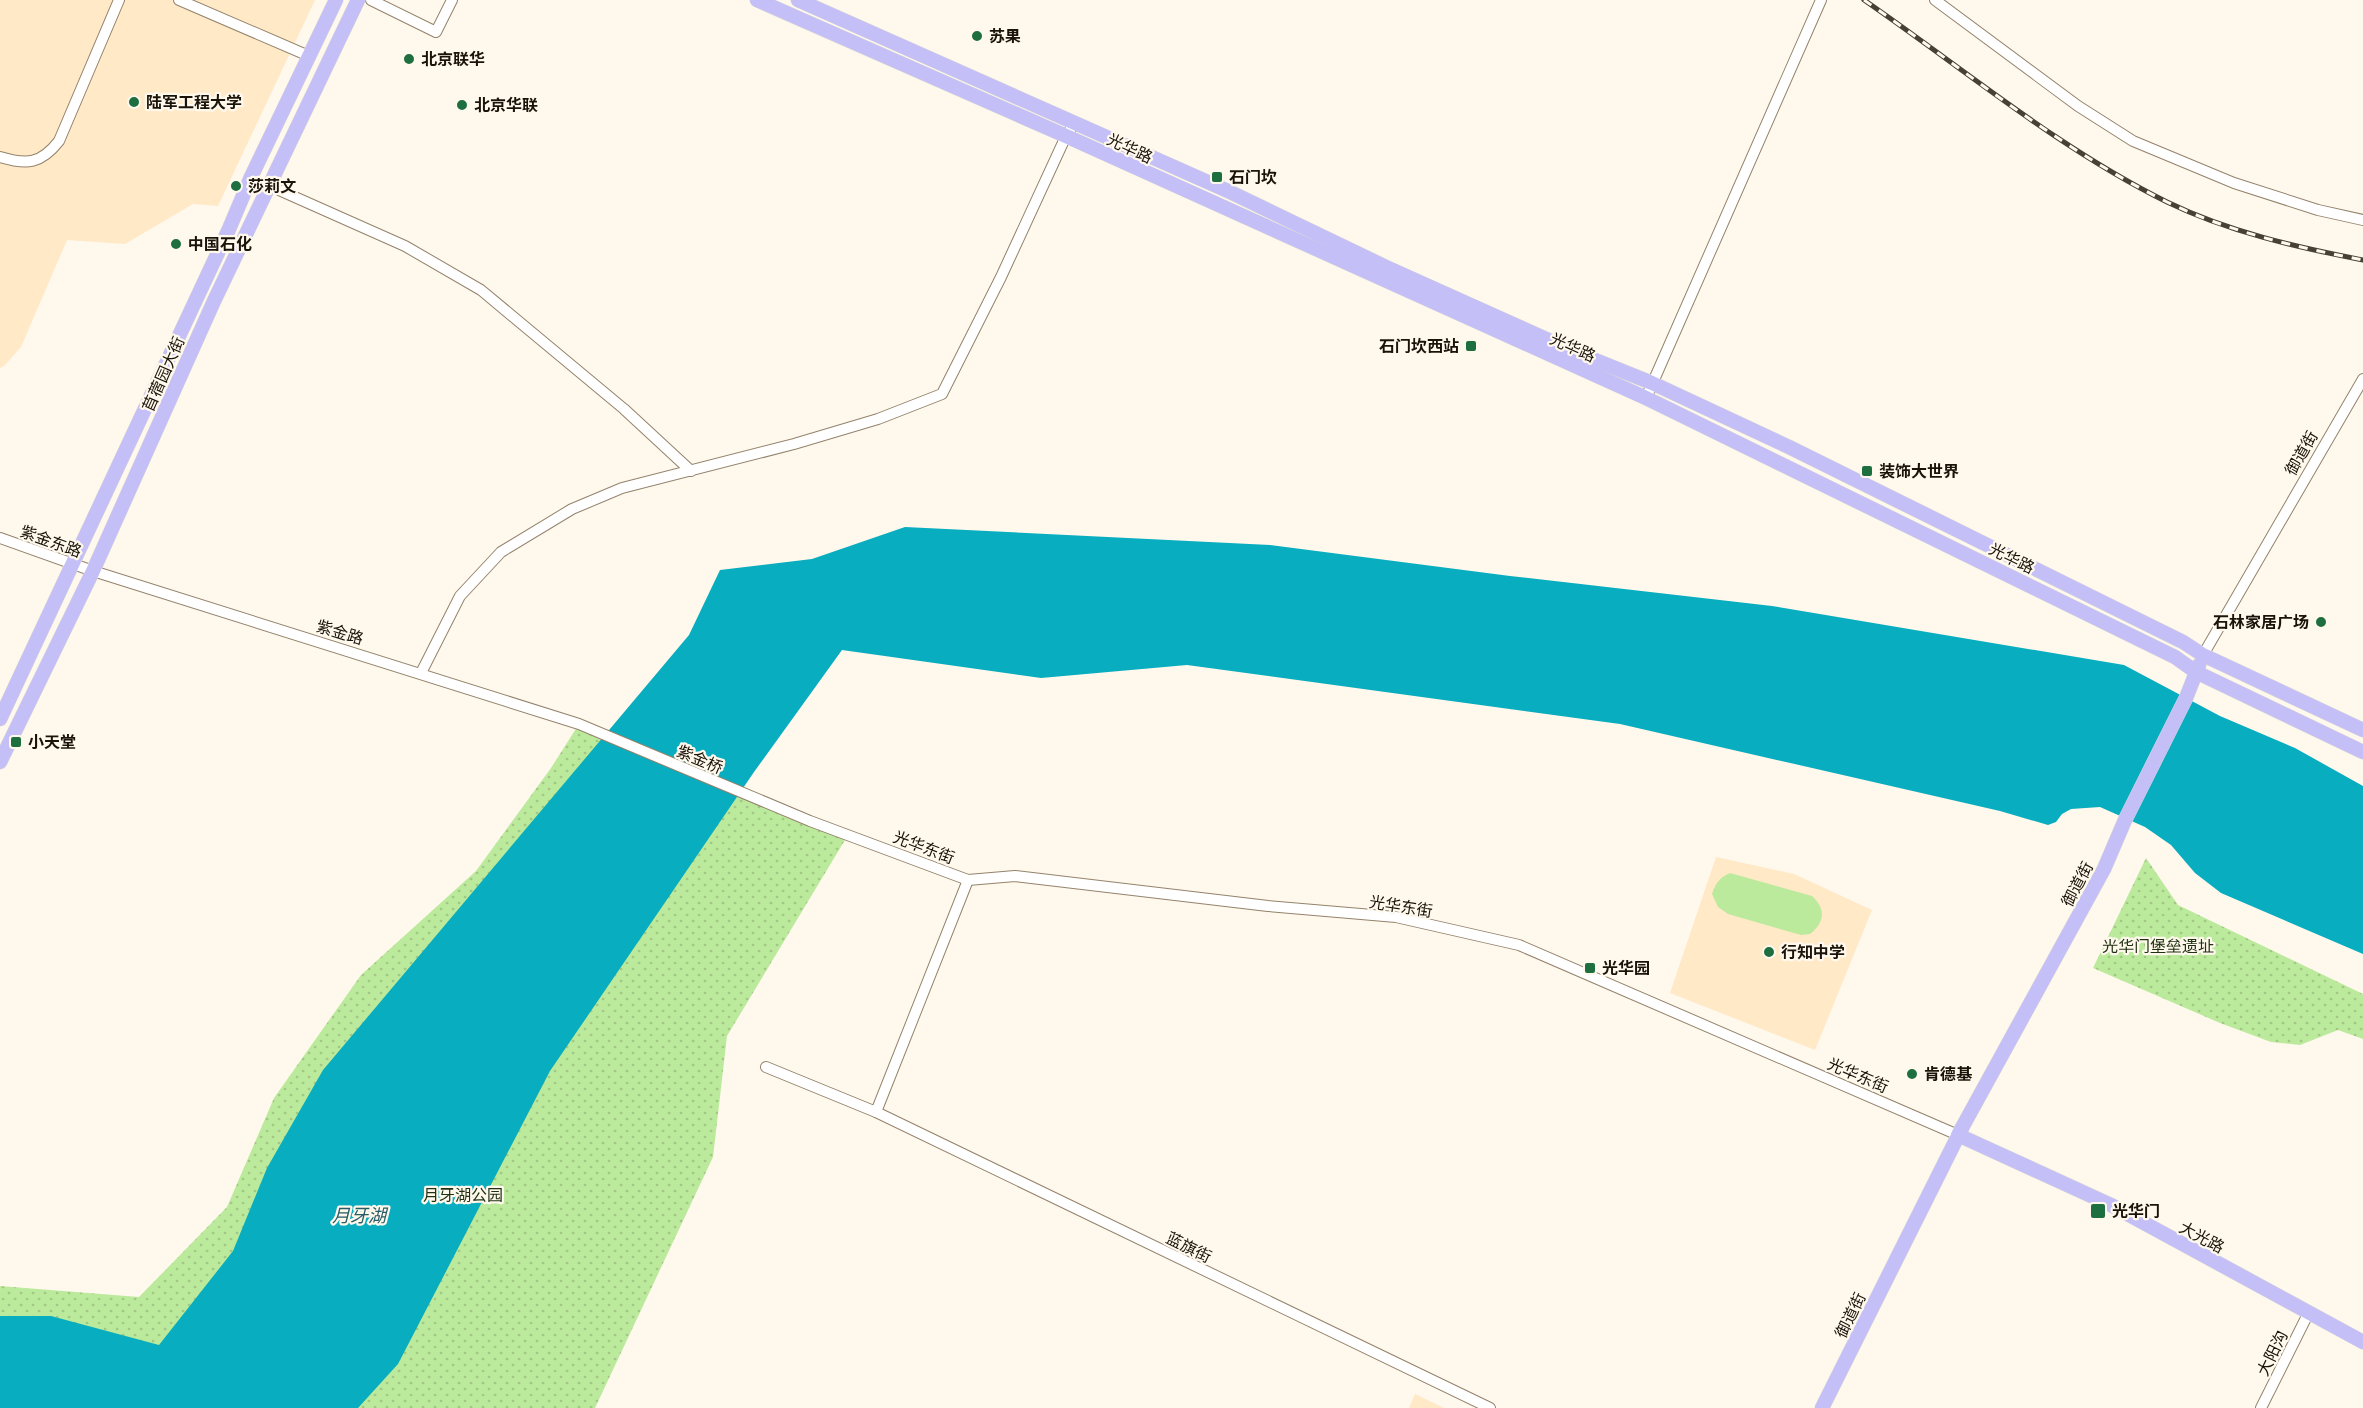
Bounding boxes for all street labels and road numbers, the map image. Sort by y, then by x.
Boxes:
street label: 光华路 [1104,129,1156,167]
street label: 光华路 [1547,328,1599,366]
street label: 苜蓿园大街 [138,333,188,415]
street label: 御道街 [2280,427,2322,479]
street label: 紫金东路 [18,521,84,561]
street label: 光华路 [1986,538,2038,578]
street label: 紫金路 [314,615,366,649]
street label: 紫金桥 [674,740,726,778]
street label: 光华东街 [891,826,957,868]
street label: 御道街 [2057,858,2097,910]
street label: 光华东街 [1368,891,1434,921]
street label: 光华东街 [1825,1053,1891,1097]
street label: 大光路 [2176,1217,2228,1257]
street label: 蓝旗街 [1163,1227,1215,1267]
street label: 御道街 [1830,1289,1870,1341]
street label: 大阳沟 [2252,1327,2292,1379]

